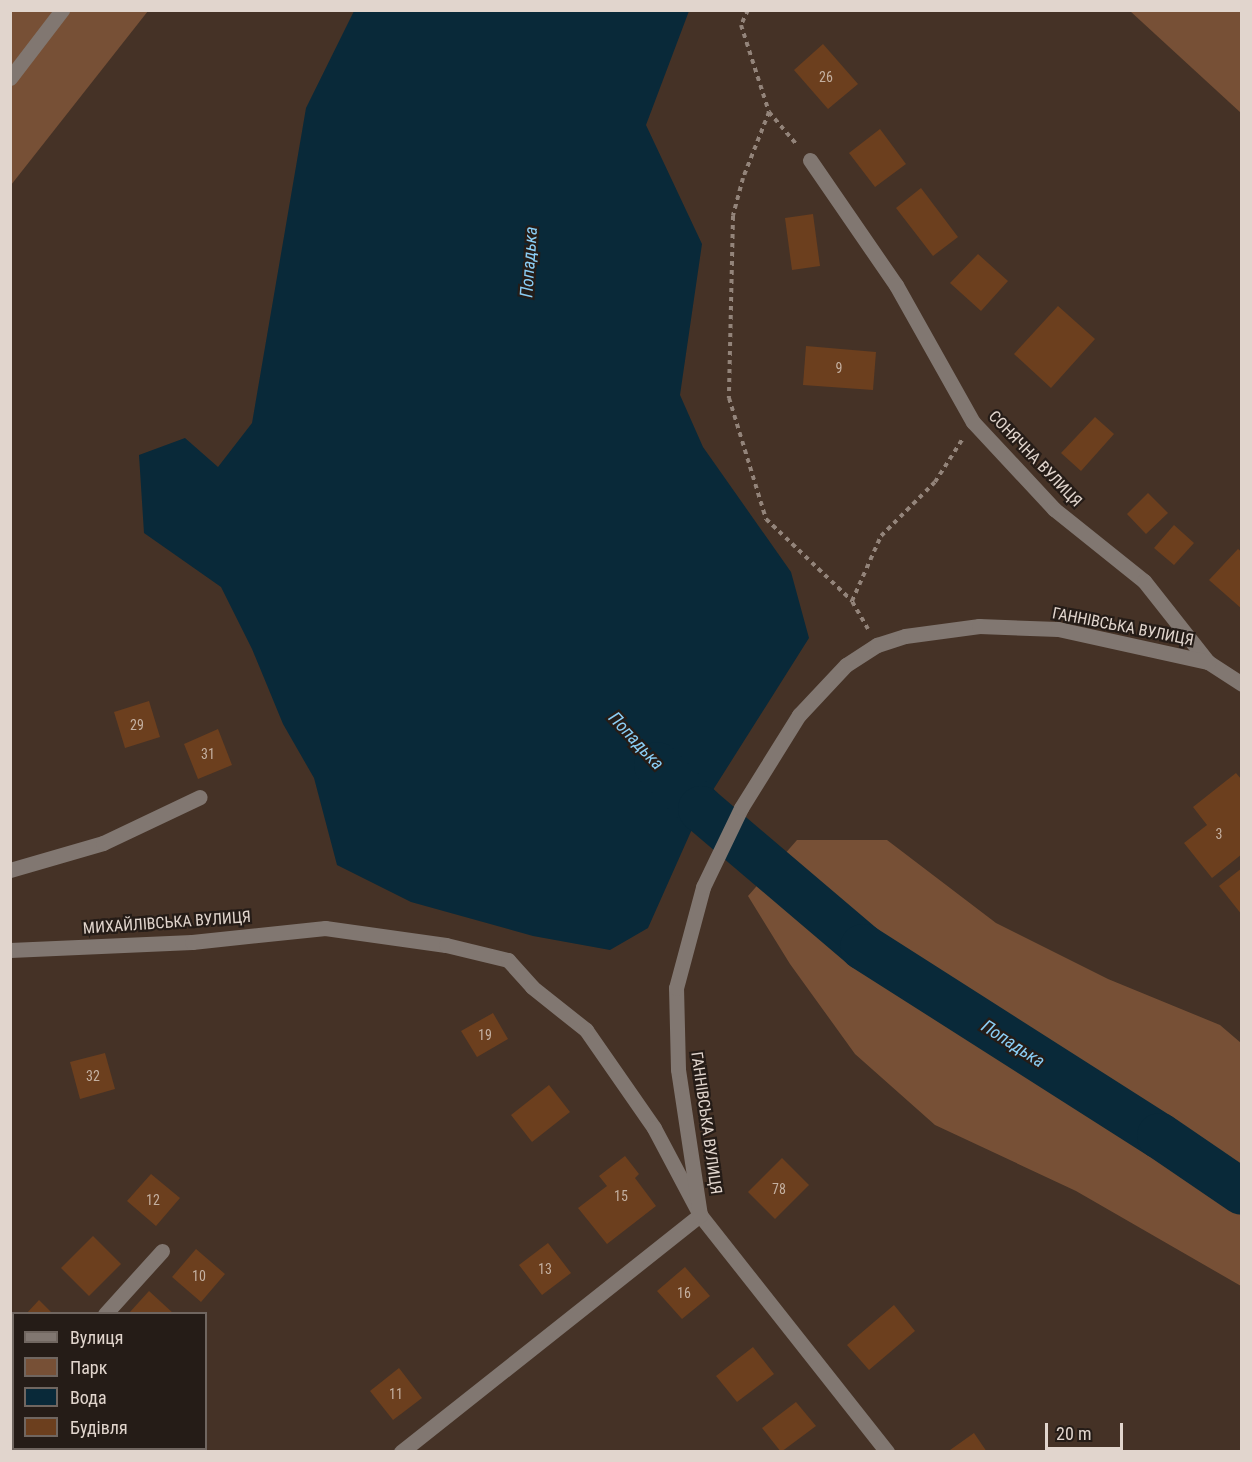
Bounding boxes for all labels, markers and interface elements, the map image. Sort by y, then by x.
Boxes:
house number: 26 [819,69,833,85]
water label: Попадька [516,226,542,298]
house number: 9 [836,360,842,376]
street label: СОНЯЧНА ВУЛИЦЯ [984,407,1086,511]
street label: ГАННІВСЬКА ВУЛИЦЯ [1051,604,1195,650]
water label: Попадька [604,708,668,774]
house number: 29 [130,717,144,733]
house number: 31 [201,746,215,762]
house number: 3 [1216,826,1222,842]
street label: МИХАЙЛІВСЬКА ВУЛИЦЯ [82,908,252,938]
water label: Попадька [977,1016,1049,1072]
house number: 19 [478,1027,492,1043]
street label: ГАННІВСЬКА ВУЛИЦЯ [686,1050,726,1196]
house number: 32 [86,1068,100,1084]
house number: 78 [772,1181,786,1197]
house number: 15 [614,1188,628,1204]
house number: 12 [146,1192,160,1208]
house number: 13 [538,1261,552,1277]
house number: 10 [192,1268,206,1284]
house number: 16 [677,1285,691,1301]
legend [12,1312,207,1450]
text: Вулиця [70,1327,124,1348]
text: Парк [70,1357,107,1378]
house number: 11 [389,1386,403,1402]
text: Вода [70,1387,107,1408]
scale bar [1048,1411,1126,1449]
text: Будівля [70,1417,128,1438]
text: 20 m [1056,1423,1091,1444]

